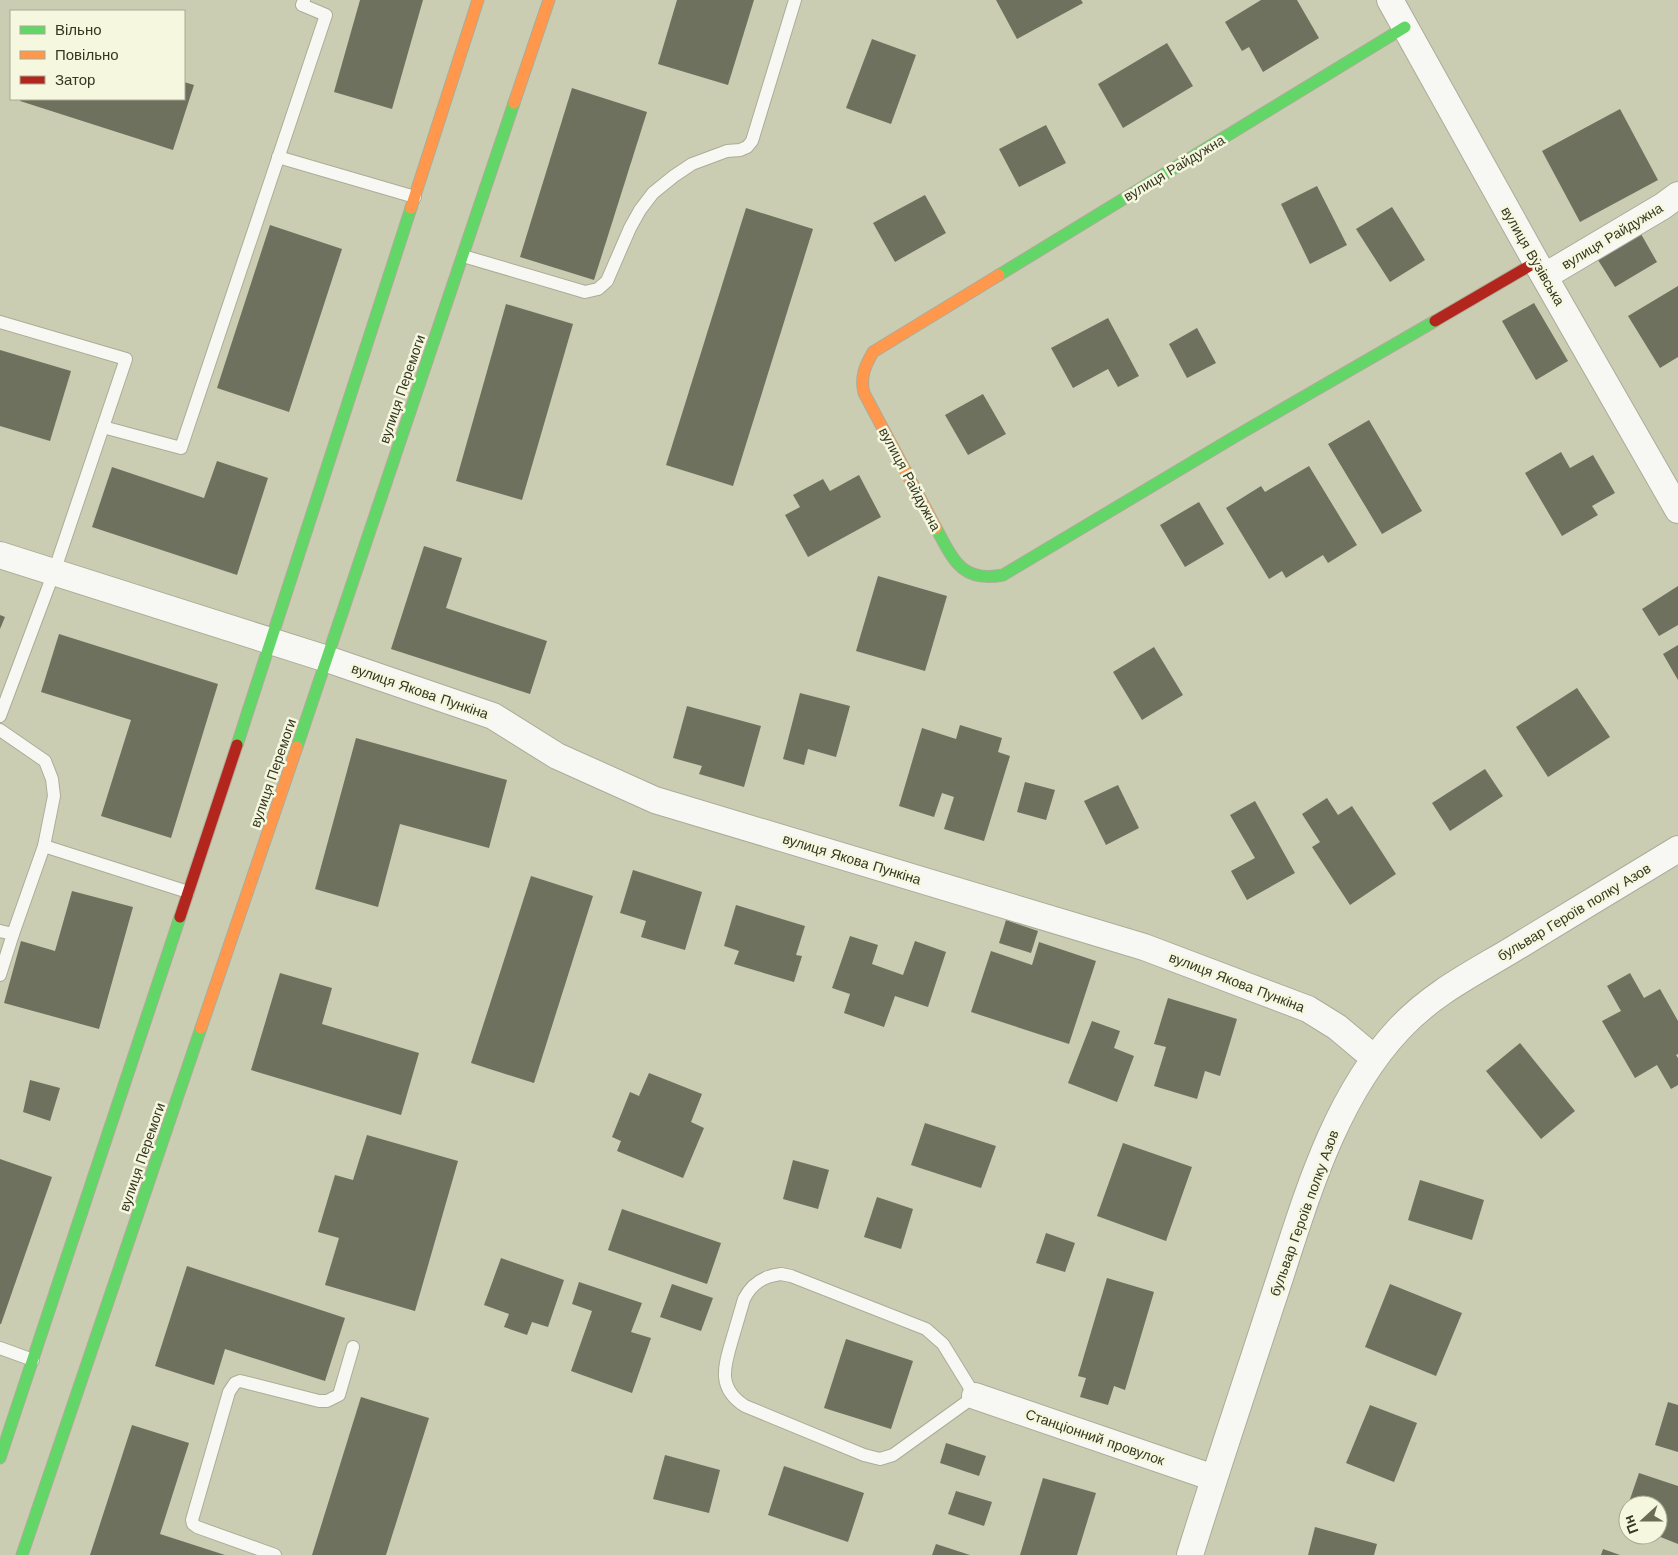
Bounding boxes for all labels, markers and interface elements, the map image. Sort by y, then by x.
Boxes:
legend [10,10,185,100]
text: Вільно [55,21,102,39]
text: Повільно [55,46,119,64]
text: Затор [55,71,95,89]
street label: вулиця Райдужна [1121,131,1228,204]
street label: вулиця Райдужна [1559,199,1666,272]
street label: вулиця Вузівська [1498,204,1568,309]
street label: вулиця Перемоги [376,333,428,445]
street label: вулиця Райдужна [876,425,944,534]
street label: вулиця Якова Пункіна [349,660,491,722]
street label: вулиця Перемоги [247,717,299,829]
street label: вулиця Якова Пункіна [781,830,923,888]
street label: бульвар Героїв полку Азов [1495,860,1653,964]
street label: вулиця Якова Пункіна [1167,949,1307,1015]
street label: вулиця Перемоги [116,1101,168,1213]
street label: бульвар Героїв полку Азов [1266,1128,1342,1298]
street label: Станціонний провулок [1023,1406,1167,1469]
north arrow [1618,1495,1668,1545]
text: Пн [1620,1513,1642,1536]

